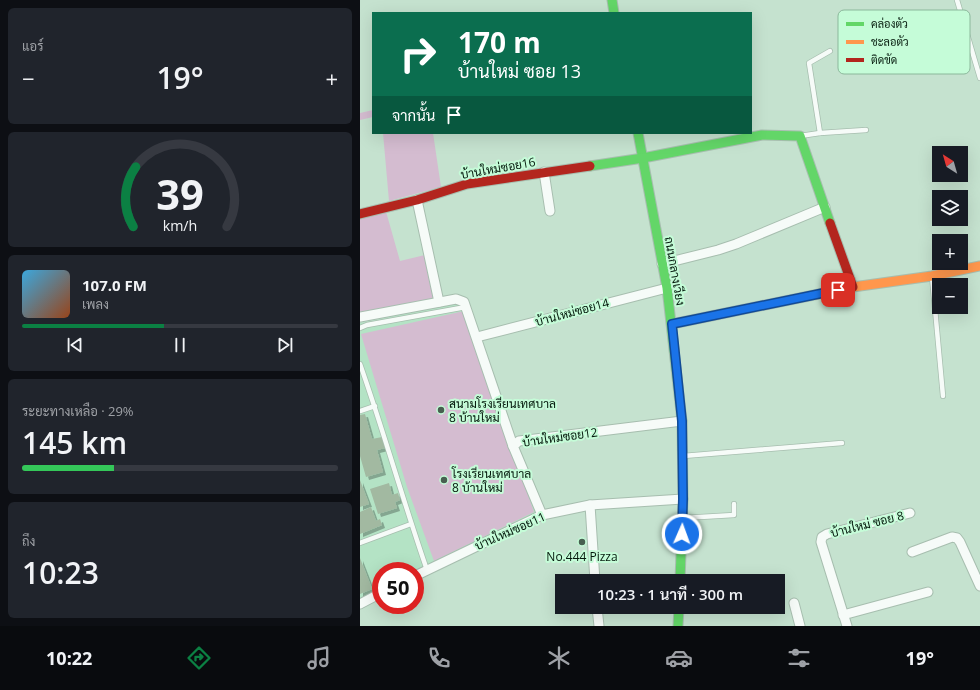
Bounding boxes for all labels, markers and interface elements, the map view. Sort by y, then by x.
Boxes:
legend [838,10,970,74]
text: คล่องตัว [871,16,908,31]
text: 170 m [458,23,541,61]
icon: right [392,28,444,80]
text: ชะลอตัว [871,34,909,49]
text: แอร์ [22,37,43,55]
text: ติดขัด [871,52,897,67]
text: 19° [156,57,204,98]
text: บ้านใหม่ ซอย 13 [458,59,581,83]
text: − [22,63,35,93]
text: + [325,63,338,93]
icon: arrive [443,104,465,126]
text: จากนั้น [392,105,435,125]
north arrow [932,146,968,182]
map controls [932,146,968,314]
street label: บ้านใหม่ซอย16 [459,153,537,183]
text: 39 [156,166,204,222]
button: layers [932,190,968,226]
text: km/h [163,216,197,235]
button: + [932,234,968,270]
street label: ถนนกลางเวียง [661,235,689,307]
pin [821,273,855,307]
text: 107.0 FM [82,275,147,295]
button: − [932,278,968,314]
icon: arrive [827,279,849,301]
street label: บ้านใหม่ซอย14 [533,294,611,330]
text: เพลง [82,295,109,313]
icon: previous [64,334,86,356]
icon: pause [169,334,191,356]
icon: next [274,334,296,356]
place label: สนามโรงเรียนเทศบาล 8 บ้านใหม่ [449,395,556,426]
text: ระยะทางเหลือ · 29% [22,402,134,420]
marker: สนามโรงเรียนเทศบาล 8 บ้านใหม่ [436,405,446,415]
text: 145 km [22,422,127,463]
street label: บ้านใหม่ซอย12 [521,423,599,451]
place label: โรงเรียนเทศบาล 8 บ้านใหม่ [451,465,531,496]
marker: โรงเรียนเทศบาล 8 บ้านใหม่ [439,475,449,485]
street label: บ้านใหม่ ซอย 8 [828,507,906,541]
street label: บ้านใหม่ซอย11 [472,508,548,554]
position arrow [661,513,703,555]
text: ถึง [22,532,35,550]
marker: No.444 Pizza [577,537,587,547]
place label: No.444 Pizza [546,548,618,565]
text: 10:23 [22,552,99,593]
speed limit sign: 50 [372,562,424,614]
text: 10:23 · 1 นาที · 300 m [597,584,743,604]
icon: directions [185,644,213,672]
icon: music [305,644,333,672]
icon: phone [425,644,453,672]
icon: climate [545,644,573,672]
icon: car [665,644,693,672]
icon: filters [785,644,813,672]
text: 10:22 [46,646,92,670]
text: 19° [906,646,934,670]

